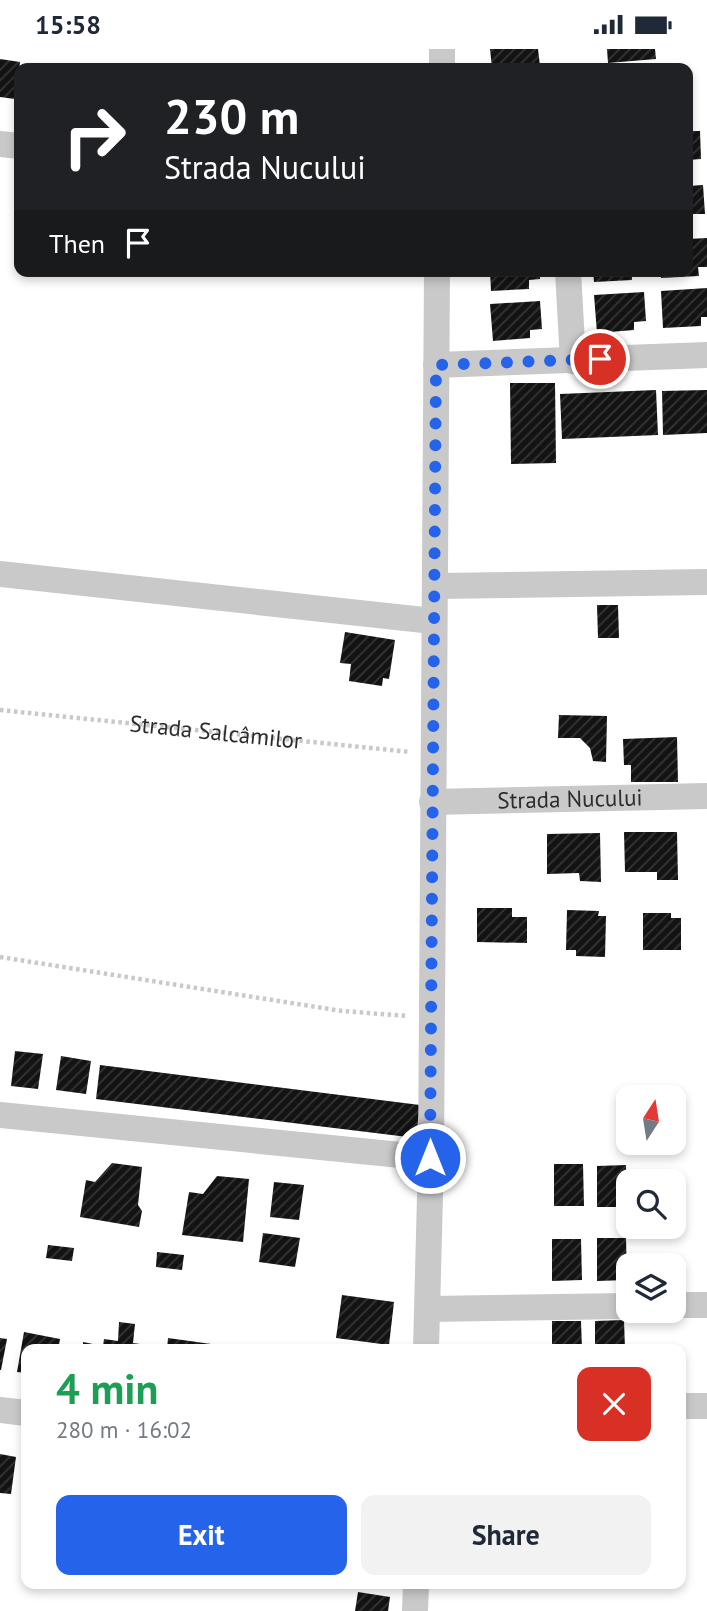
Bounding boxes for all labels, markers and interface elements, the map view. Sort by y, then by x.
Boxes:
text: 15:58 [35,8,101,41]
text: 230 m [164,84,299,148]
icon: right [49,91,140,182]
text: Strada Nucului [164,146,366,188]
icon: arrive [119,224,157,262]
text: Then [49,227,105,260]
pin [570,329,630,389]
icon: arrive [581,340,619,378]
street label: Strada Salcâmilor [128,708,304,755]
street label: Strada Nucului [497,782,643,815]
north arrow [616,1085,686,1155]
map controls [616,1085,686,1323]
position arrow [393,1121,467,1195]
button: search [616,1169,686,1239]
button: layers [616,1253,686,1323]
text: 4 min [56,1361,158,1416]
button: close [577,1367,651,1441]
text: 280 m · 16:02 [56,1415,192,1444]
button: Exit [56,1495,347,1575]
button: Share [361,1495,651,1575]

